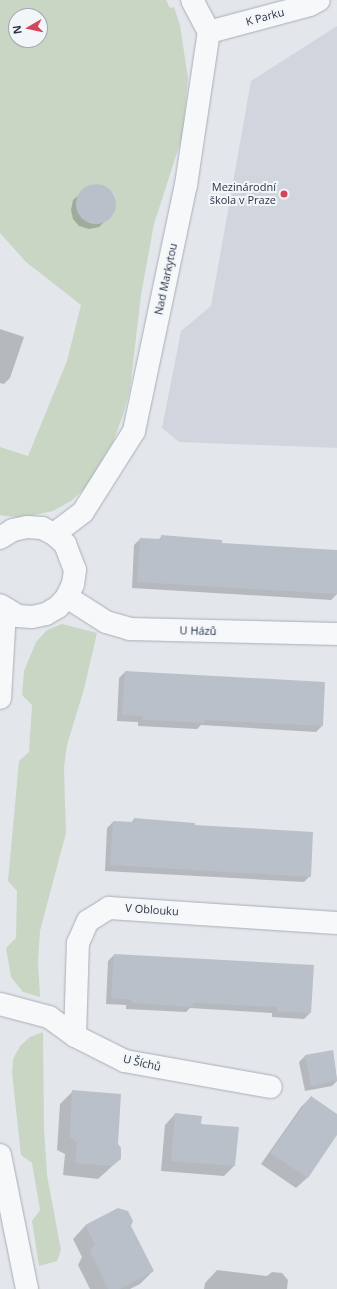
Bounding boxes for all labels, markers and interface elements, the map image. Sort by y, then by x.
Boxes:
street label: K Parku [244,6,286,28]
north arrow [8,8,48,48]
text: N [9,24,25,35]
place label: Mezinárodní škola v Praze [210,181,276,207]
marker: Mezinárodní škola v Praze [279,189,289,199]
street label: Nad Markytou [152,242,180,316]
street label: U Házů [179,624,217,638]
street label: V Oblouku [125,902,179,918]
street label: U Šíchů [122,1052,162,1074]

